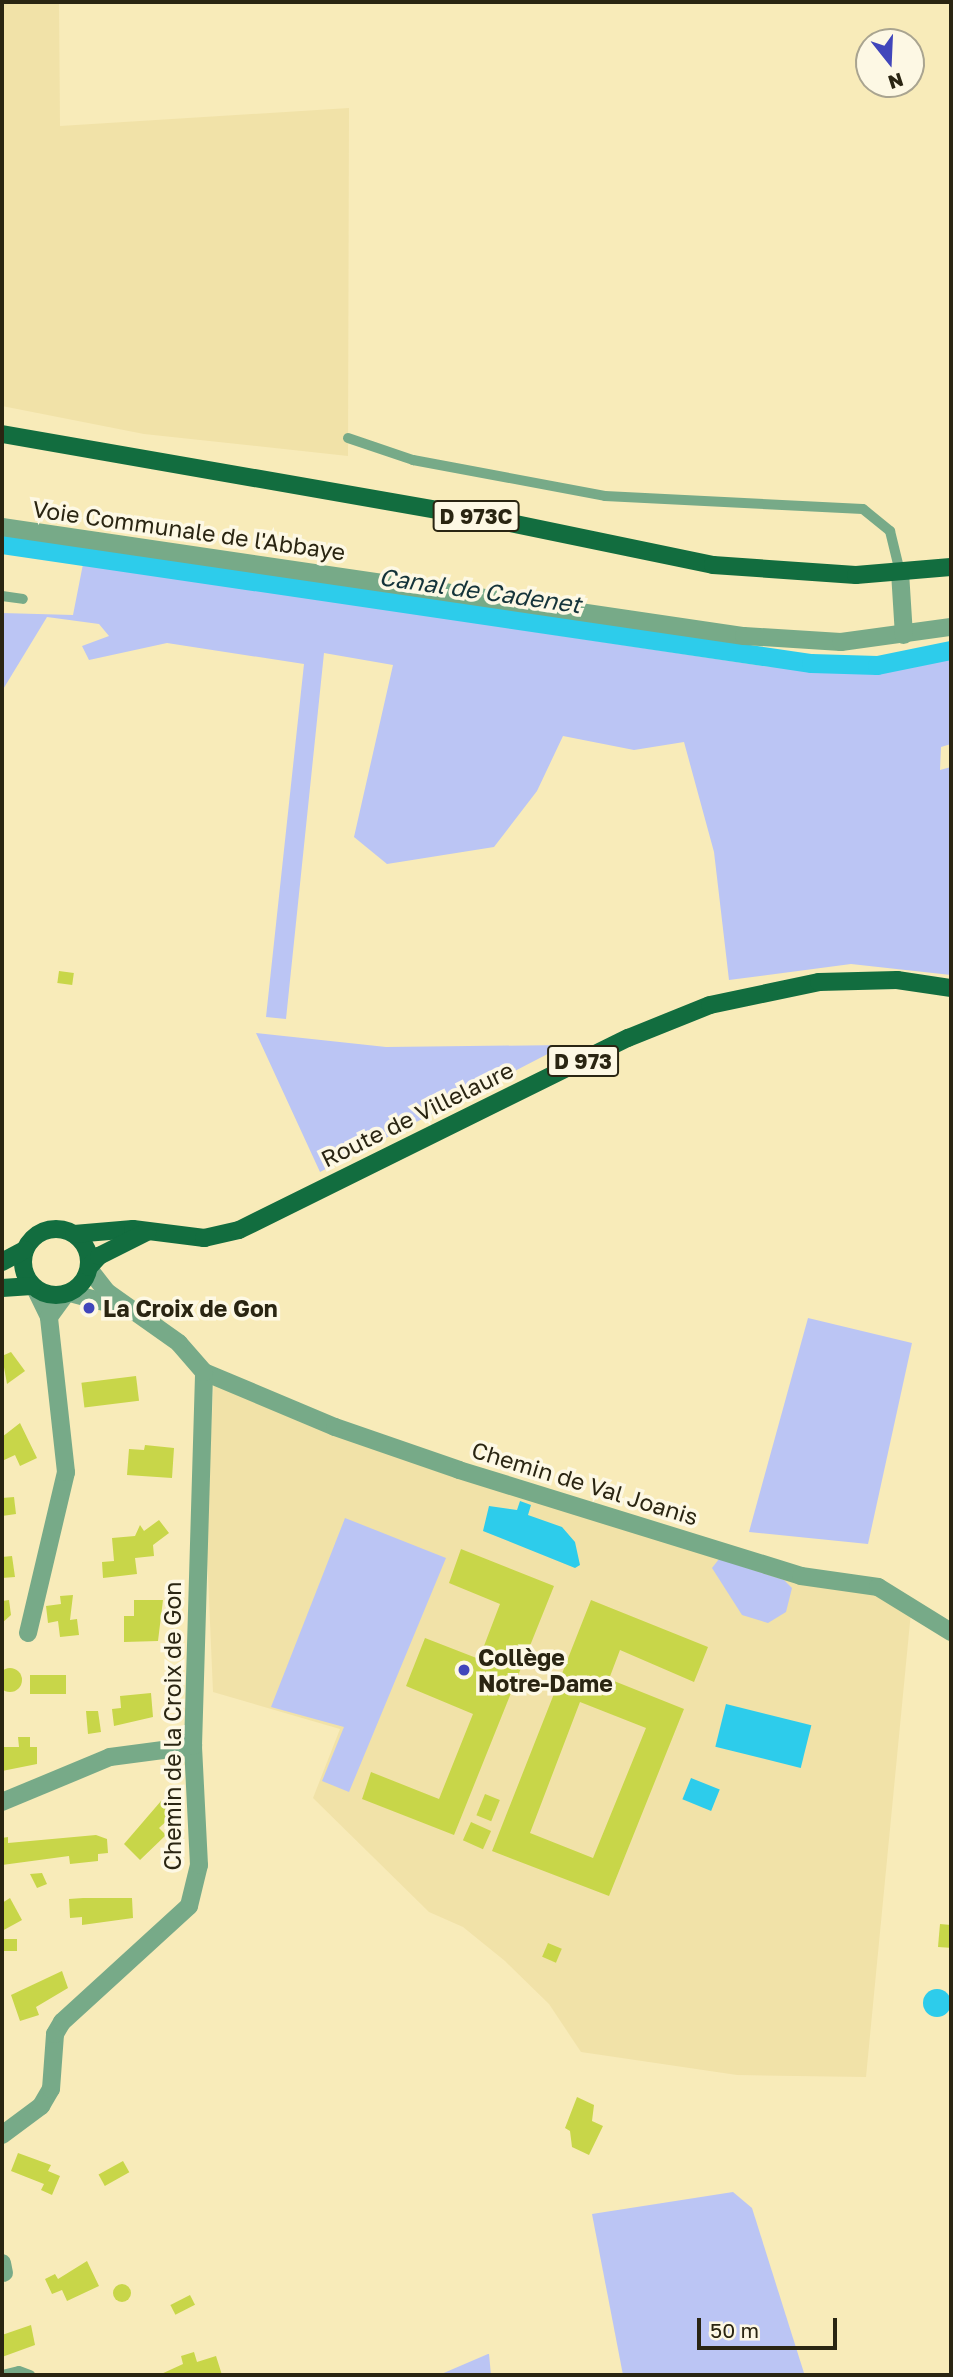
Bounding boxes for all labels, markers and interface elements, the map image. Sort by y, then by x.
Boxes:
north arrow [855,28,925,98]
text: N [886,68,906,95]
street label: Voie Communale de l'Abbaye [31,494,347,566]
road number: D 973C [432,498,520,534]
water label: Canal de Cadenet [377,562,583,618]
road number: D 973 [546,1044,620,1078]
street label: Route de Villelaure [316,1055,518,1173]
place label: La Croix de Gon [103,1294,278,1322]
marker: La Croix de Gon [81,1300,97,1316]
street label: Chemin de Val Joanis [469,1435,701,1531]
street label: Chemin de la Croix de Gon [158,1581,186,1871]
place label: Collège Notre-Dame [478,1643,613,1697]
marker: Collège Notre-Dame [456,1662,472,1678]
scale bar [701,2304,841,2348]
text: 50 m [710,2317,759,2343]

